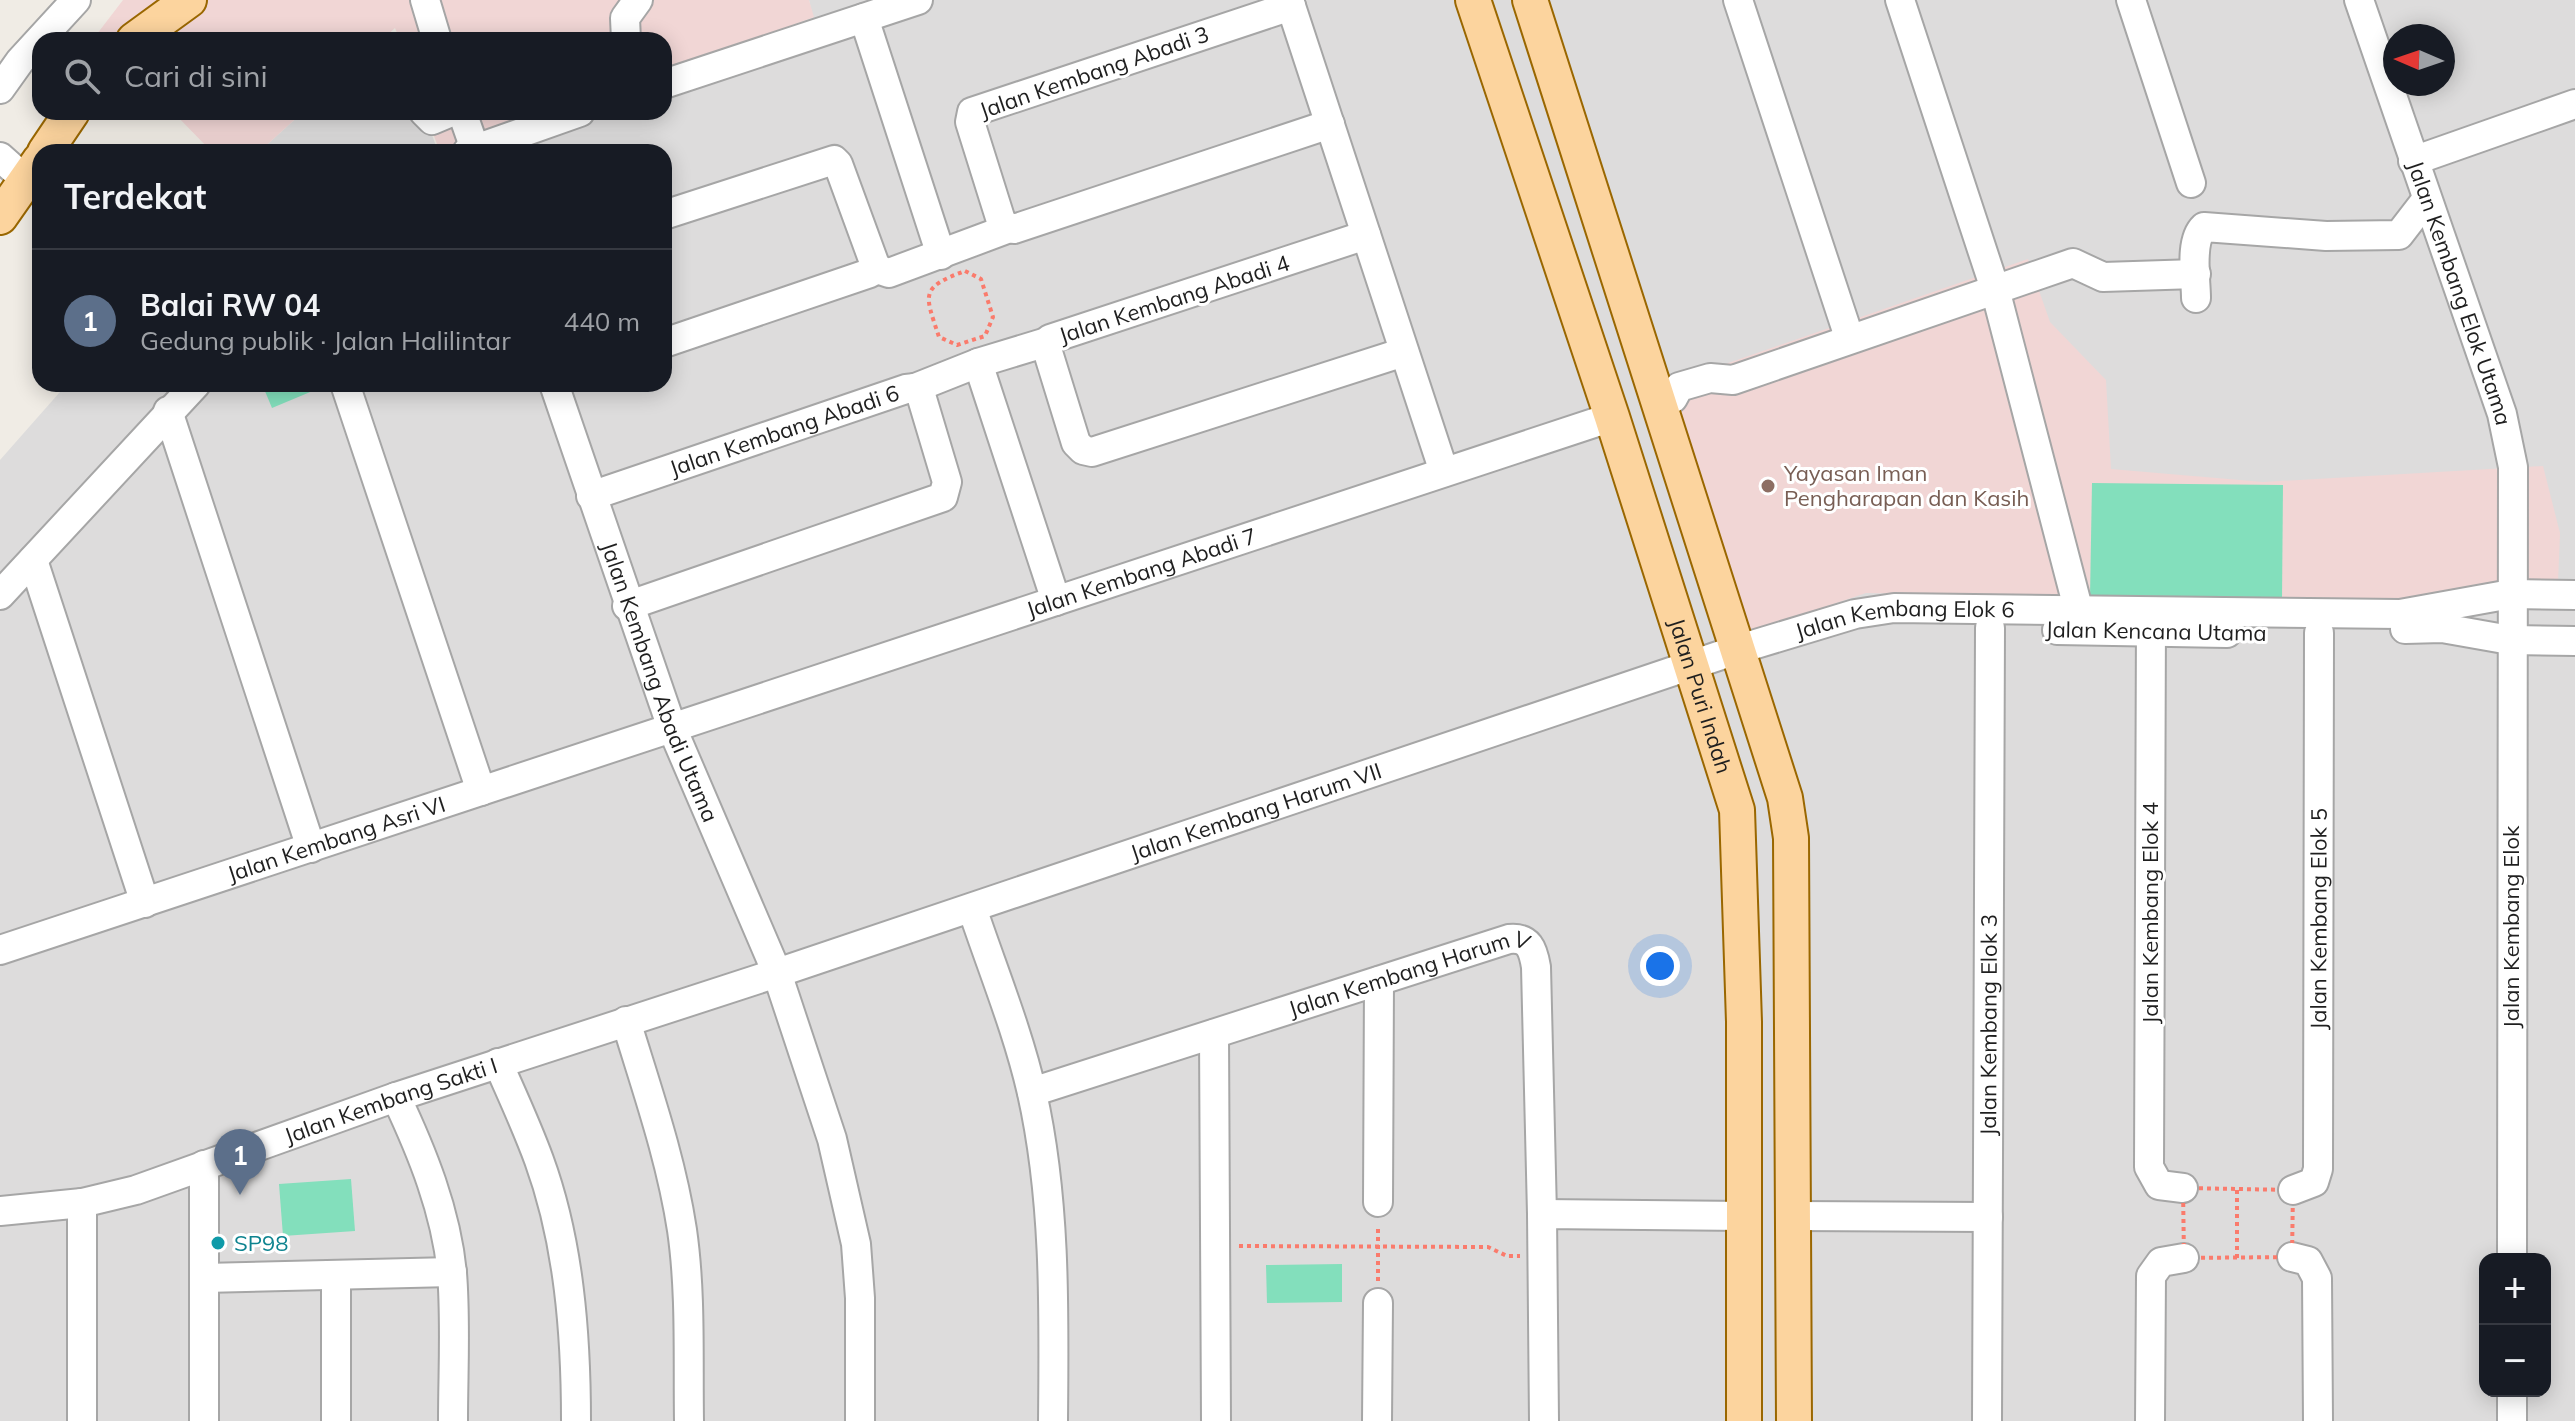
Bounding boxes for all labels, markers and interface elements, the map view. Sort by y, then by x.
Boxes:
street label: Jalan Kembang Abadi 3 [976,20,1212,124]
north arrow [2383,24,2455,96]
search box [32,32,672,120]
icon: search [60,54,104,98]
text: Cari di sini [124,57,268,95]
street label: Jalan Kembang Elok Utama [2402,157,2518,428]
text: Terdekat [64,175,206,218]
street label: Jalan Kembang Abadi 4 [1055,248,1293,350]
text: Balai RW 04 [140,286,320,324]
text: 1 [82,305,98,338]
text: 440 m [564,305,640,338]
text: Gedung publik · Jalan Halilintar [140,324,511,357]
street label: Jalan Kembang Abadi 6 [666,378,903,482]
place label: Yayasan Iman Pengharapan dan Kasih [1783,459,2029,512]
marker: Yayasan Iman Pengharapan dan Kasih [1759,477,1777,495]
street label: Jalan Kembang Abadi 7 [1022,522,1260,624]
street label: Jalan Kembang Abadi Utama [595,538,725,826]
street label: Jalan Kembang Elok 6 [1792,594,2015,645]
street label: Jalan Puri Indah [1663,615,1738,777]
street label: Jalan Kencana Utama [2045,615,2267,647]
street label: Jalan Kembang Harum VII [1127,756,1385,867]
street label: Jalan Kembang Asri VI [224,790,449,888]
street label: Jalan Kembang Elok 4 [2136,802,2164,1024]
street label: Jalan Kembang Elok 5 [2304,808,2333,1030]
street label: Jalan Kembang Elok [2497,825,2525,1028]
street label: Jalan Kembang Elok 3 [1974,914,2003,1136]
street label: Jalan Kembang Harum V [1285,925,1535,1023]
your location [1640,946,1680,986]
street label: Jalan Kembang Sakti I [280,1051,501,1150]
pin: 1 [214,1129,266,1195]
place label: SP98 [234,1229,288,1257]
marker: SP98 [209,1234,227,1252]
map controls [2479,1253,2551,1397]
button: + [2479,1253,2551,1325]
button: − [2479,1325,2551,1397]

